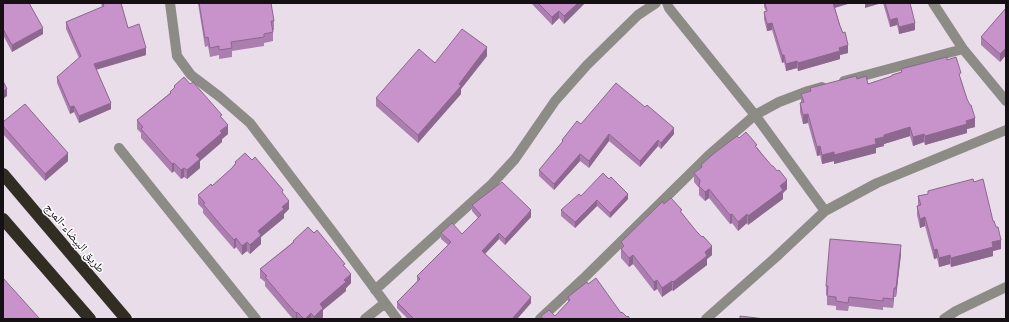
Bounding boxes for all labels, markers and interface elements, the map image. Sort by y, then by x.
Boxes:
street label: طريق البيضاء-المرج [42,200,108,276]

